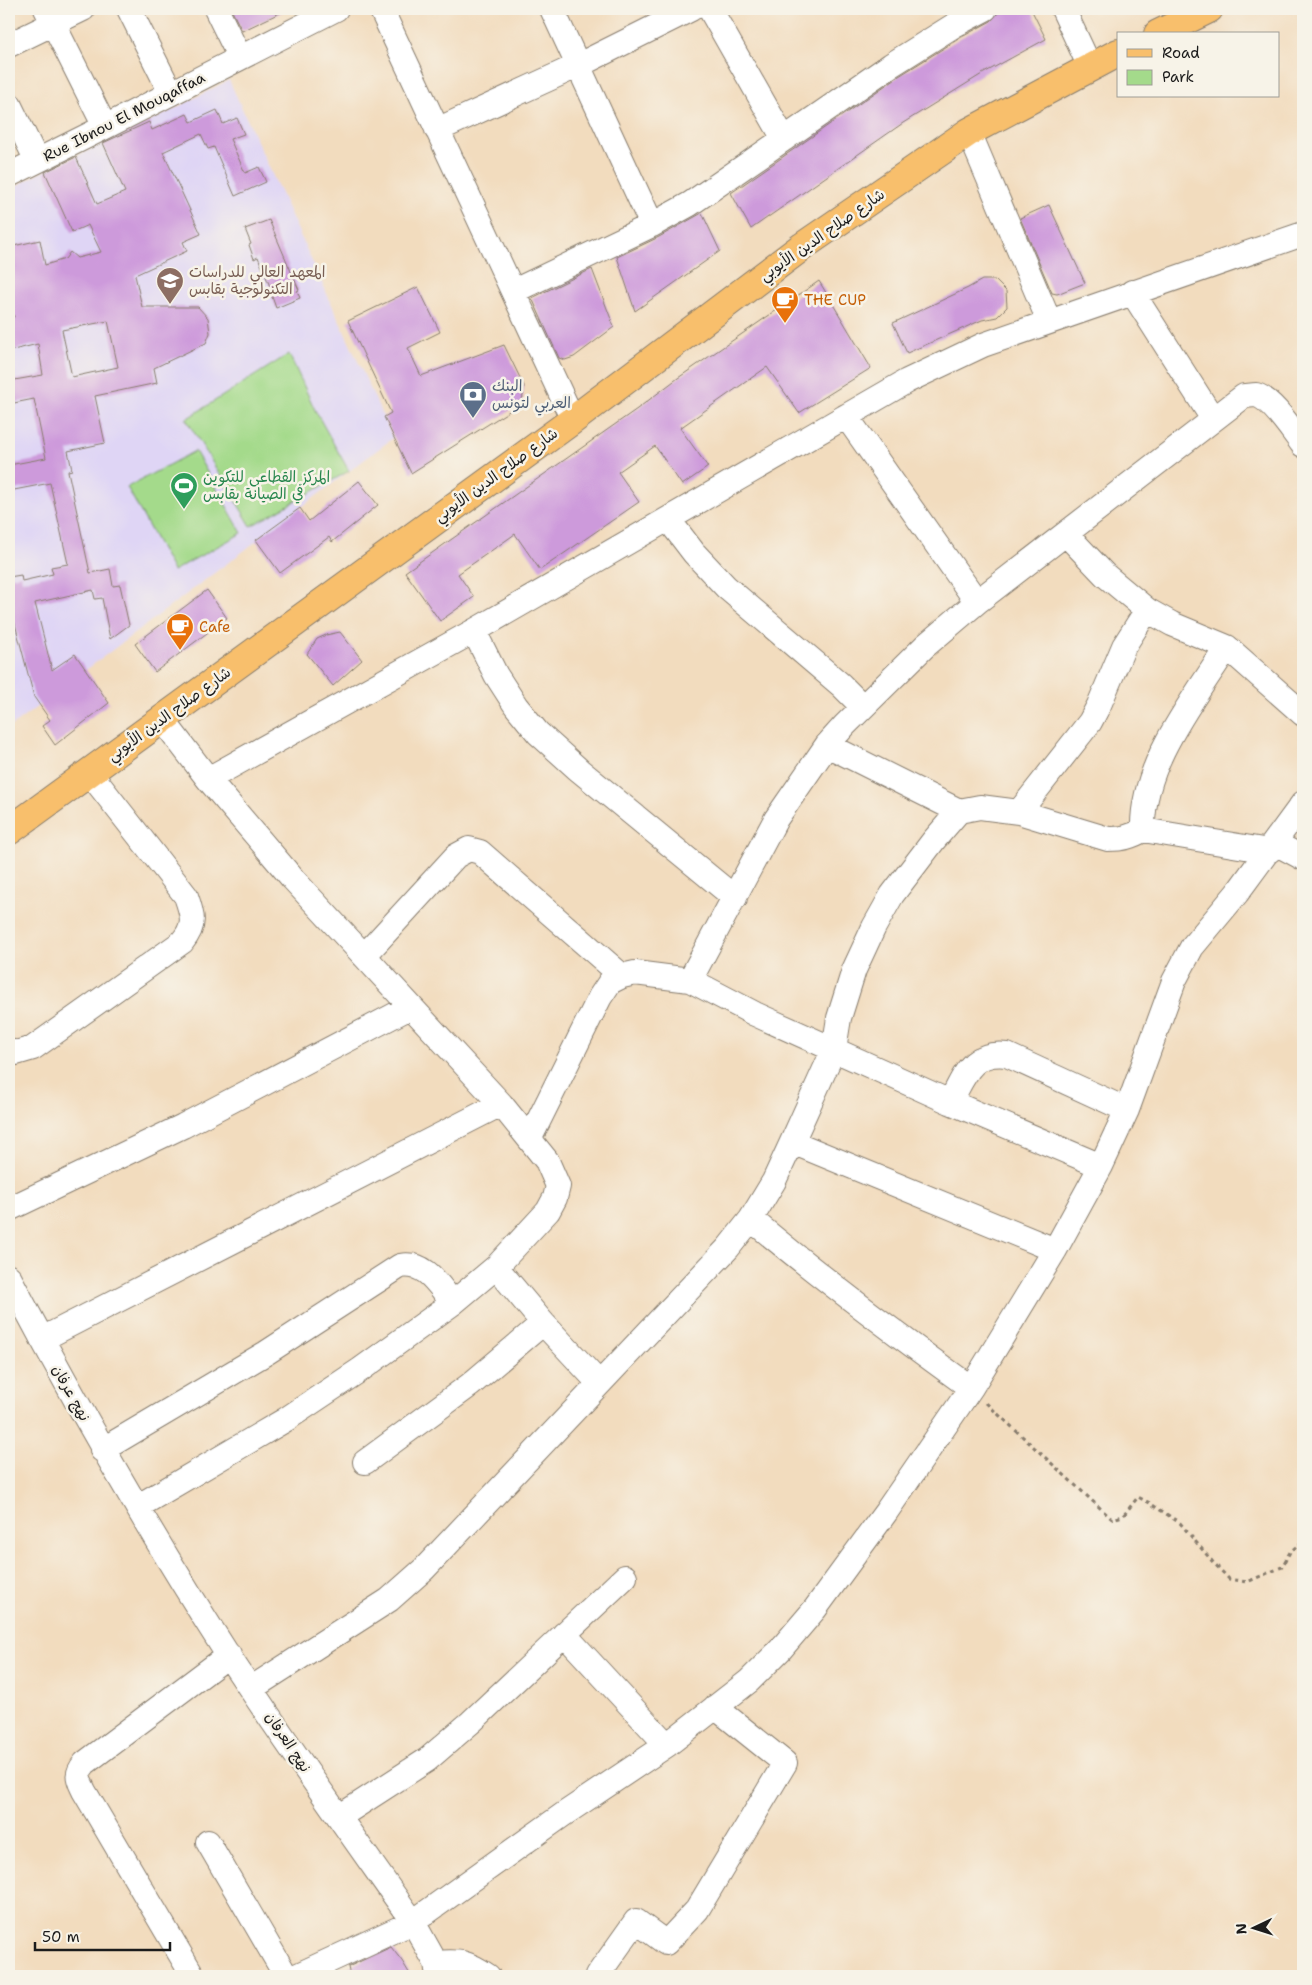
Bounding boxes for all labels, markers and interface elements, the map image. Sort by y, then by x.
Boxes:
legend [1117,32,1280,98]
text: Road [1162,43,1200,63]
street label: Rue Ibnou El Mouqaffaa [40,67,209,167]
text: Park [1162,67,1194,87]
street label: شارع صلاح الدين الأيوبي [755,184,890,288]
place label: المعهد العالي للدراسات التكنولوجية بقابس [189,262,325,299]
school or university icon: المعهد العالي للدراسات التكنولوجية بقابس [155,266,185,305]
cafe icon: THE CUP [770,285,800,324]
place label: THE CUP [804,290,866,310]
place label: البنك العربي لتونس [492,376,571,416]
bank icon: البنك العربي لتونس [458,380,488,419]
street label: شارع صلاح الدين الأيوبي [430,423,564,529]
place label: المركز القطاعى للتكوين في الصيانة بقابس [203,467,330,504]
sports icon: المركز القطاعى للتكوين في الصيانة بقابس [169,471,199,510]
cafe icon: Cafe [165,612,195,651]
place label: Cafe [199,617,231,637]
street label: شارع صلاح الدين الأيوبي [103,662,237,768]
street label: نهج عرفان [47,1361,95,1425]
street label: نهج العرفان [261,1708,315,1776]
north arrow [1230,1902,1280,1952]
scale bar [35,1920,170,1952]
text: N [1232,1923,1250,1935]
text: 50 m [42,1927,80,1947]

